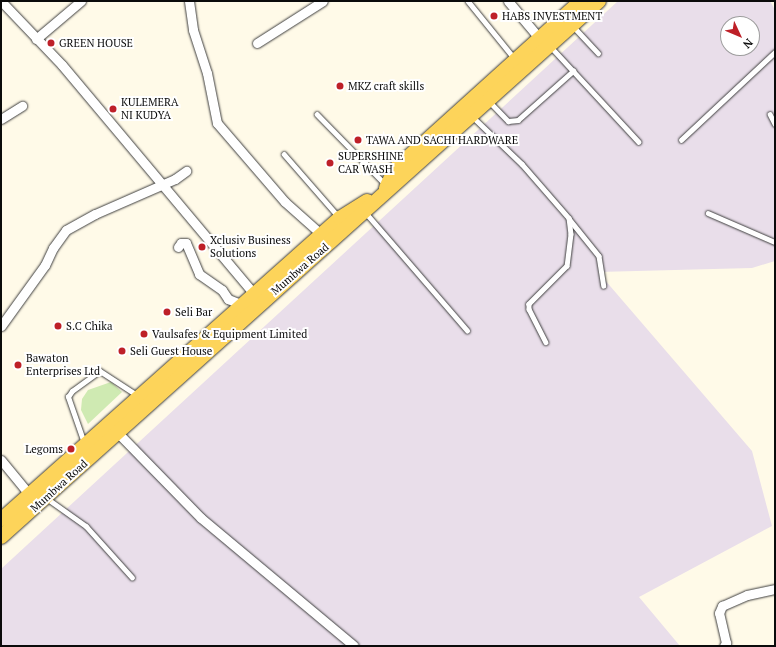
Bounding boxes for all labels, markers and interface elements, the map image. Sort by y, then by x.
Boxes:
place label: HABS INVESTMENT [502,9,602,23]
marker: HABS INVESTMENT [489,11,499,21]
north arrow [720,16,760,56]
place label: GREEN HOUSE [59,36,133,50]
text: N [740,36,756,52]
marker: GREEN HOUSE [46,38,56,48]
place label: MKZ craft skills [348,79,424,93]
marker: MKZ craft skills [335,81,345,91]
place label: KULEMERA NI KUDYA [121,96,178,122]
marker: KULEMERA NI KUDYA [108,104,118,114]
place label: TAWA AND SACHI HARDWARE [366,133,519,147]
marker: TAWA AND SACHI HARDWARE [353,135,363,145]
place label: SUPERSHINE CAR WASH [338,150,403,176]
marker: SUPERSHINE CAR WASH [325,158,335,168]
place label: Xclusiv Business Solutions [210,234,291,260]
street label: Mumbwa Road [269,240,331,298]
marker: Xclusiv Business Solutions [197,242,207,252]
place label: Seli Bar [175,305,212,319]
marker: Seli Bar [162,307,172,317]
place label: S.C Chika [66,319,113,333]
marker: S.C Chika [53,321,63,331]
place label: Vaulsafes & Equipment Limited [152,327,307,341]
marker: Vaulsafes & Equipment Limited [139,329,149,339]
place label: Seli Guest House [130,344,212,358]
marker: Seli Guest House [117,346,127,356]
place label: Bawaton Enterprises Ltd [26,352,100,378]
marker: Bawaton Enterprises Ltd [13,360,23,370]
place label: Legoms [25,442,63,456]
marker: Legoms [66,444,76,454]
street label: Mumbwa Road [28,457,90,515]

